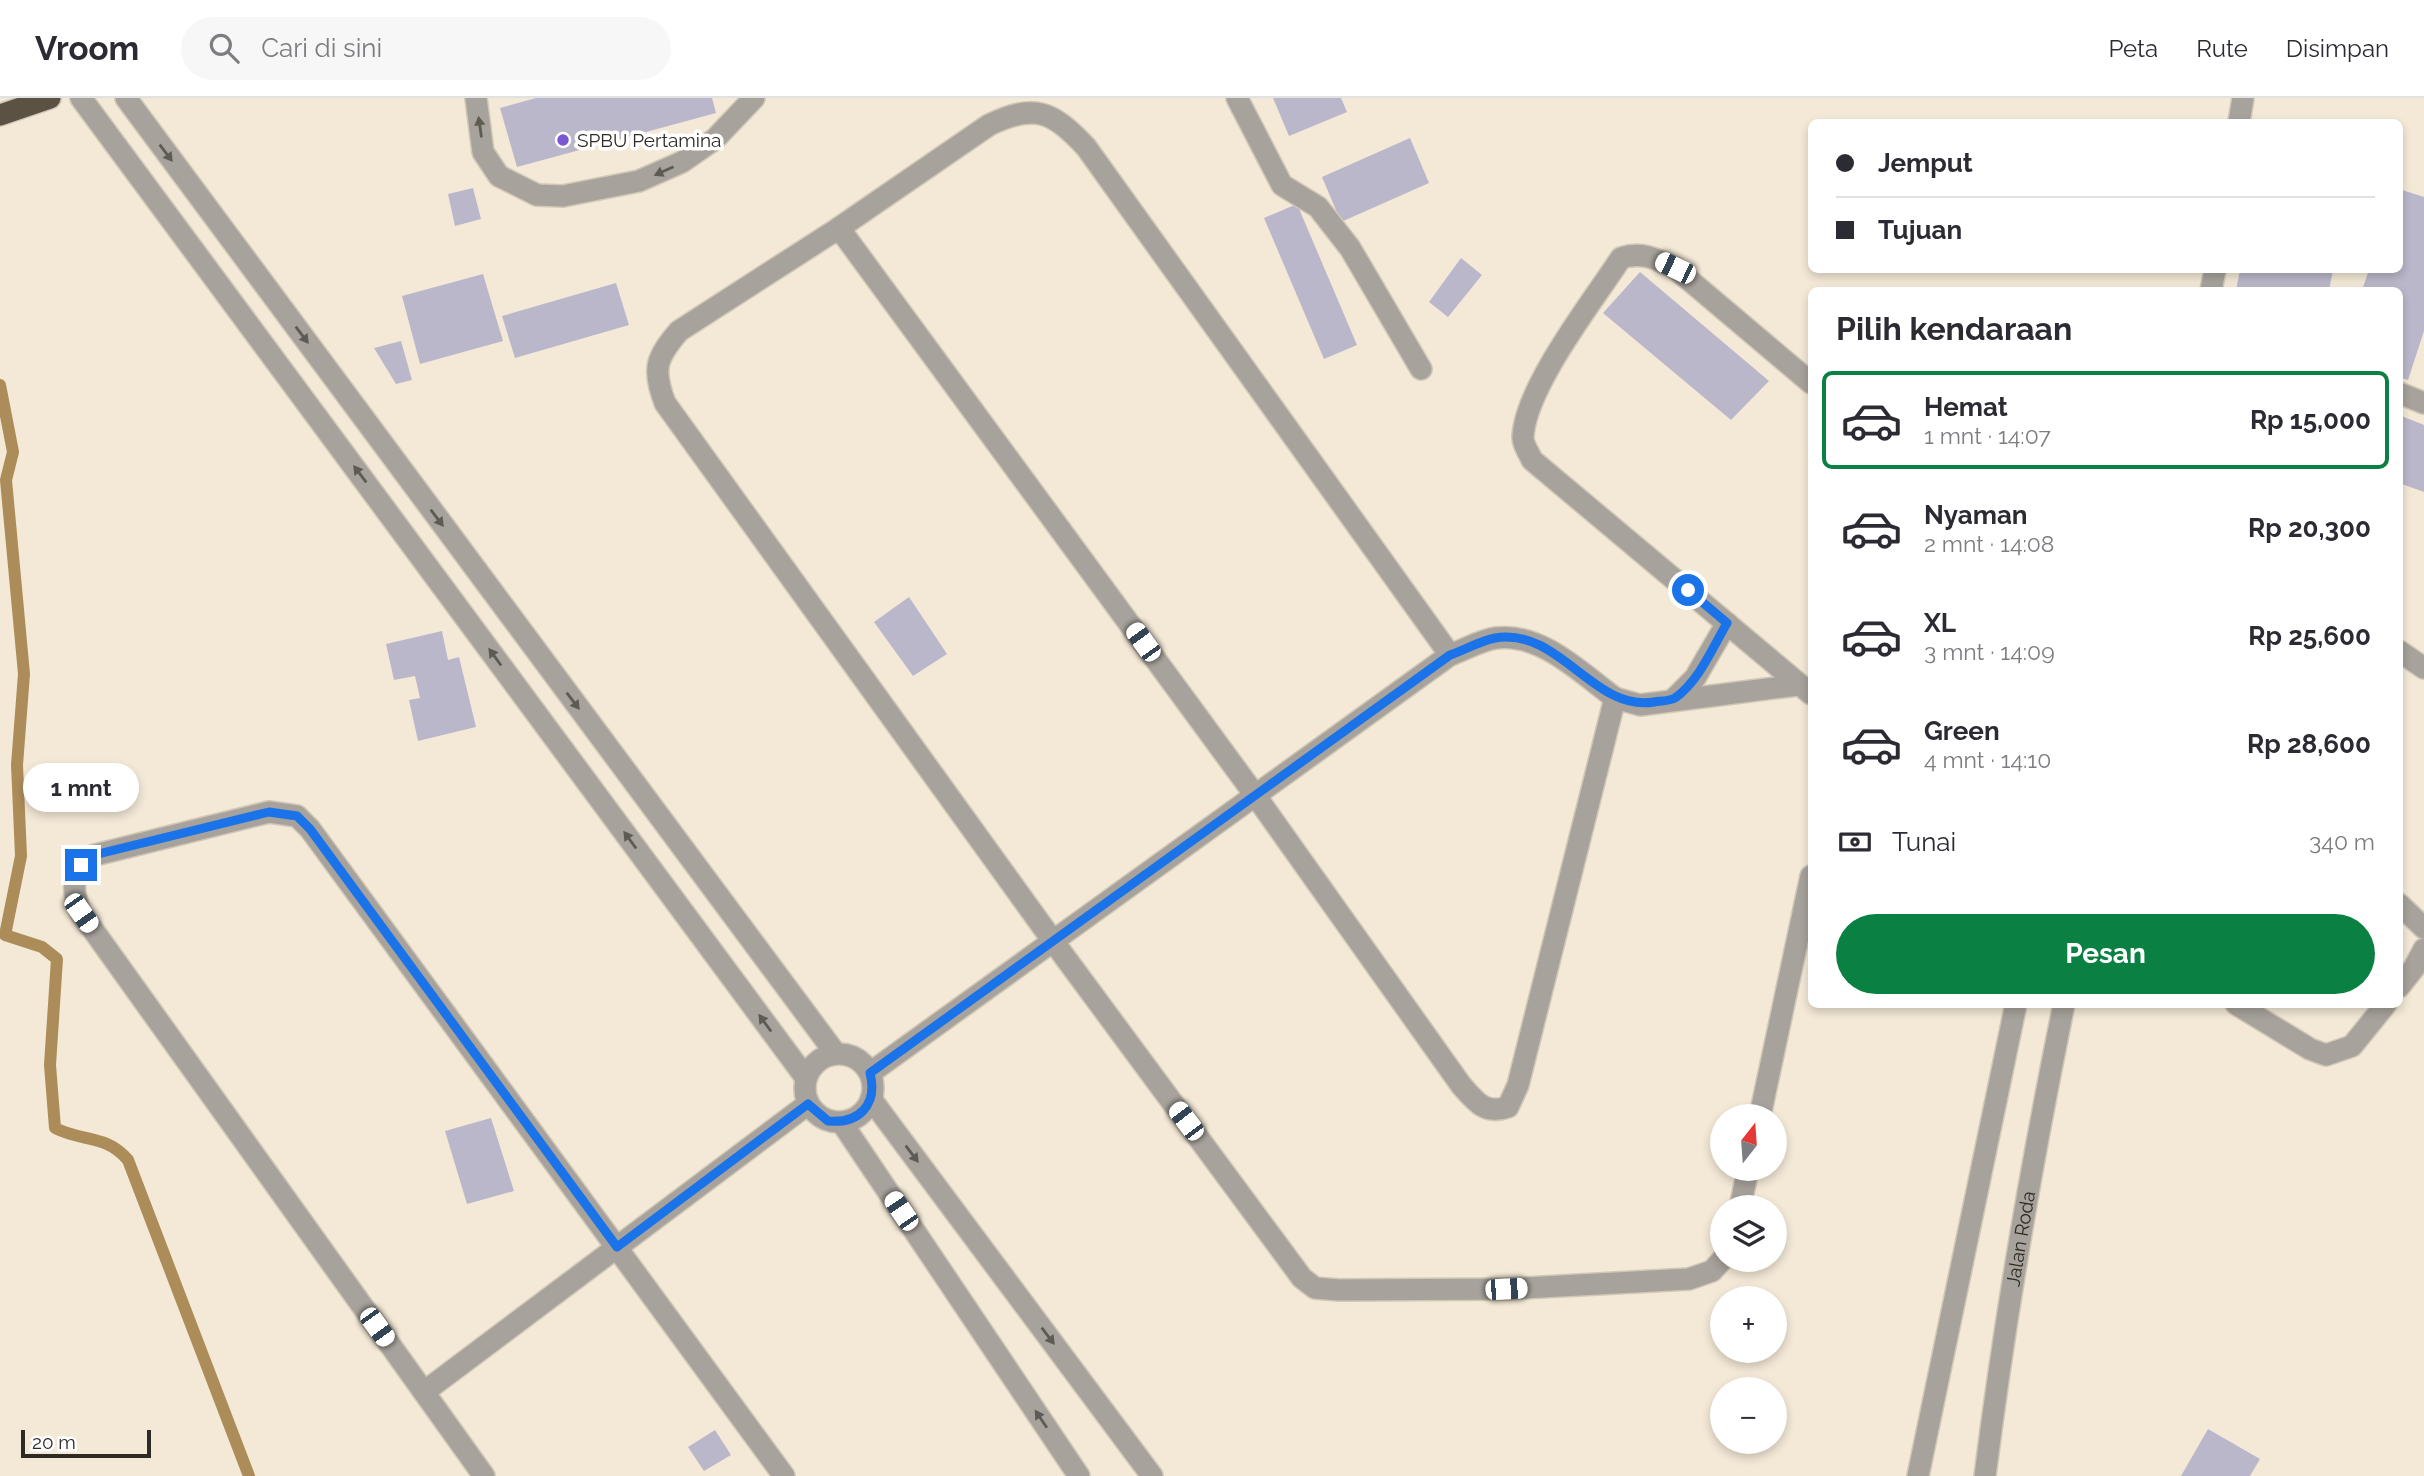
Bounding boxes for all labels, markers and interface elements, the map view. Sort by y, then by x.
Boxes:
search box [181,17,671,80]
text: Vroom [35,29,139,68]
icon: search [205,29,243,67]
text: Cari di sini [261,33,382,63]
text: Peta [2108,34,2158,63]
text: Rute [2196,34,2248,63]
text: Disimpan [2286,34,2389,63]
one-way arrow [474,116,485,138]
place label: SPBU Pertamina [577,129,721,151]
marker: SPBU Pertamina [555,132,571,148]
one-way arrow [159,144,173,162]
text: Jemput [1878,148,1973,178]
one-way arrow [654,165,674,176]
text: Tujuan [1878,215,1962,245]
car [1652,249,1699,287]
text: Pilih kendaraan [1836,310,2072,347]
one-way arrow [295,326,309,345]
icon: car [1840,389,1903,452]
text: Hemat [1924,392,2008,422]
text: Rp 15,000 [2250,405,2371,435]
text: 1 mnt · 14:07 [1924,422,2051,449]
one-way arrow [353,465,367,483]
icon: car [1840,497,1903,560]
text: Nyaman [1924,500,2028,530]
one-way arrow [430,509,444,527]
text: Rp 20,300 [2248,513,2371,543]
text: 2 mnt · 14:08 [1924,530,2055,557]
route start [1672,574,1704,606]
icon: car [1840,605,1903,668]
text: XL [1924,608,1956,638]
car [1123,619,1164,665]
text: Rp 25,600 [2248,621,2371,651]
text: 3 mnt · 14:09 [1924,638,2055,665]
one-way arrow [488,648,502,666]
one-way arrow [566,692,580,710]
icon: car [1840,713,1903,776]
text: Green [1924,716,2000,746]
text: Rp 28,600 [2247,729,2371,759]
text: 4 mnt · 14:10 [1924,746,2051,773]
callout: 1 mnt [23,764,139,812]
text: 1 mnt [51,774,111,801]
icon: cash [1836,823,1874,861]
text: Tunai [1892,827,1956,857]
text: 340 m [2309,828,2375,855]
one-way arrow [623,831,637,849]
route end [65,849,97,881]
car [61,890,102,936]
button: Pesan [1836,914,2375,994]
one-way arrow [758,1014,772,1032]
car [1165,1098,1208,1144]
north arrow [1710,1104,1787,1181]
map controls [1710,1104,1787,1454]
one-way arrow [905,1145,919,1163]
car [881,1188,922,1234]
street label: Jalan Roda [2001,1189,2039,1288]
button: layers [1710,1195,1787,1272]
car [1485,1277,1528,1301]
button: + [1710,1286,1787,1363]
car [357,1304,398,1350]
one-way arrow [1041,1327,1055,1346]
button: − [1710,1377,1787,1454]
one-way arrow [1034,1409,1047,1429]
scale bar [21,1427,150,1459]
text: 20 m [32,1431,76,1453]

